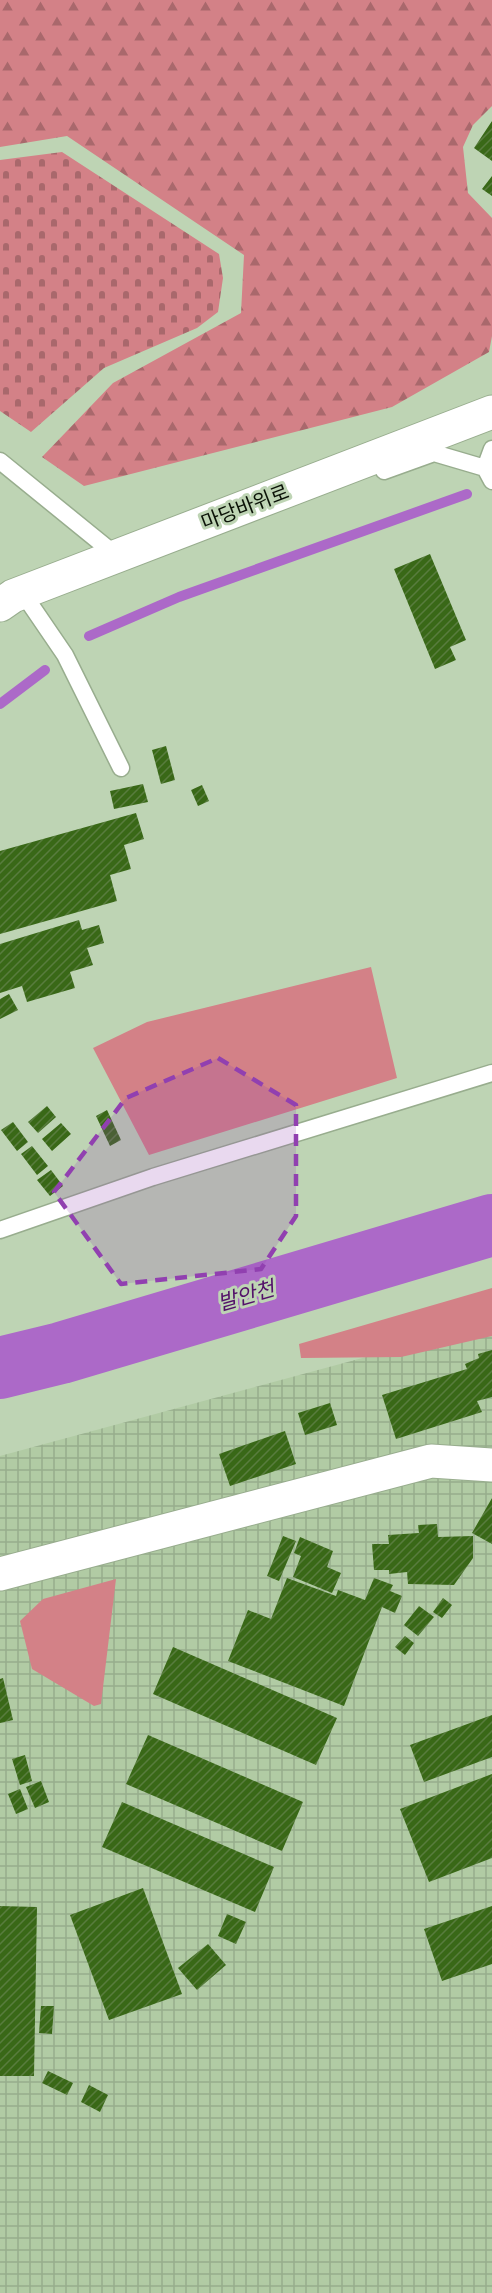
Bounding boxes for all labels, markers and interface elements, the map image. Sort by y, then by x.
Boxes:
street label: 마당바위로 [197,477,293,536]
water label: 발안천 [214,1273,280,1317]

